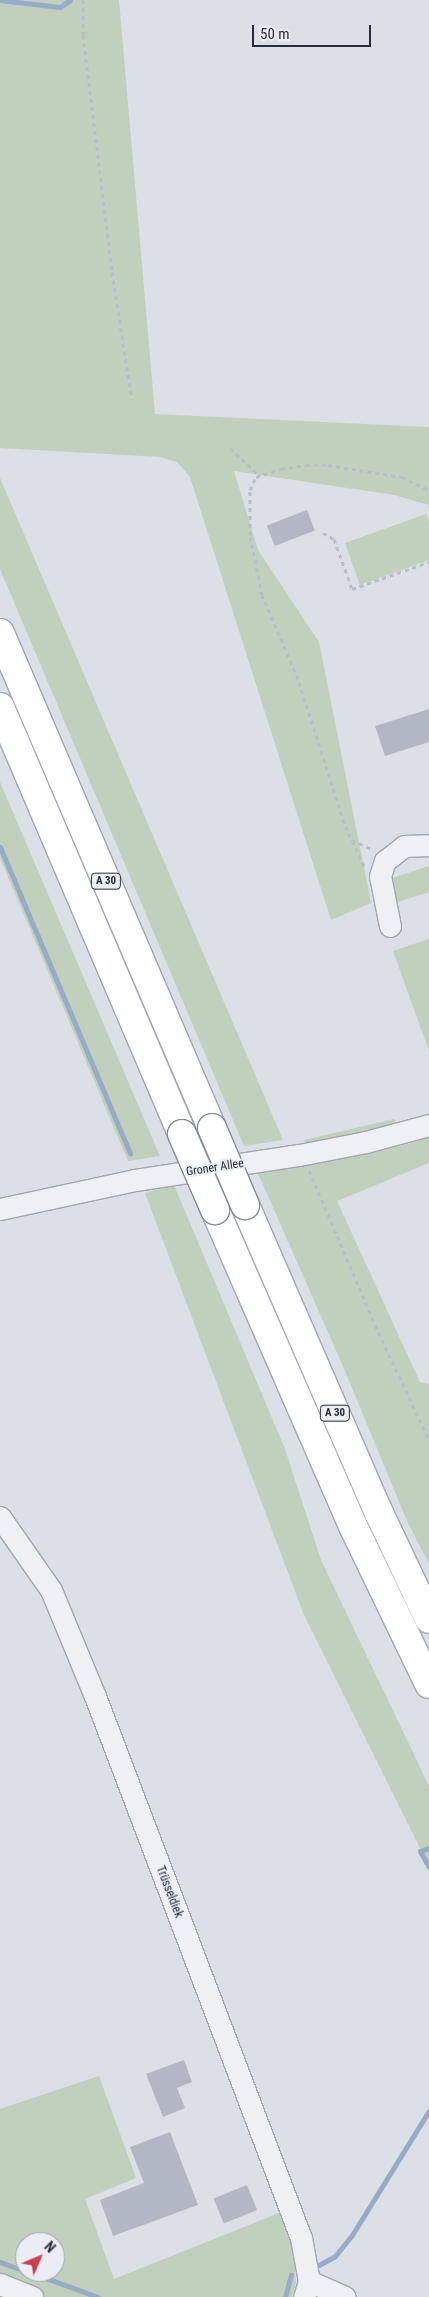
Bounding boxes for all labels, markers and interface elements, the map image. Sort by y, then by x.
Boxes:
scale bar [254,15,373,47]
text: 50 m [260,25,290,43]
road number: A 30 [90,872,122,889]
street label: Groner Allee [185,1156,245,1180]
road number: A 30 [319,1405,351,1422]
street label: Trüsseldiek [153,1864,185,1920]
north arrow [15,2232,65,2282]
text: N [41,2238,59,2256]

